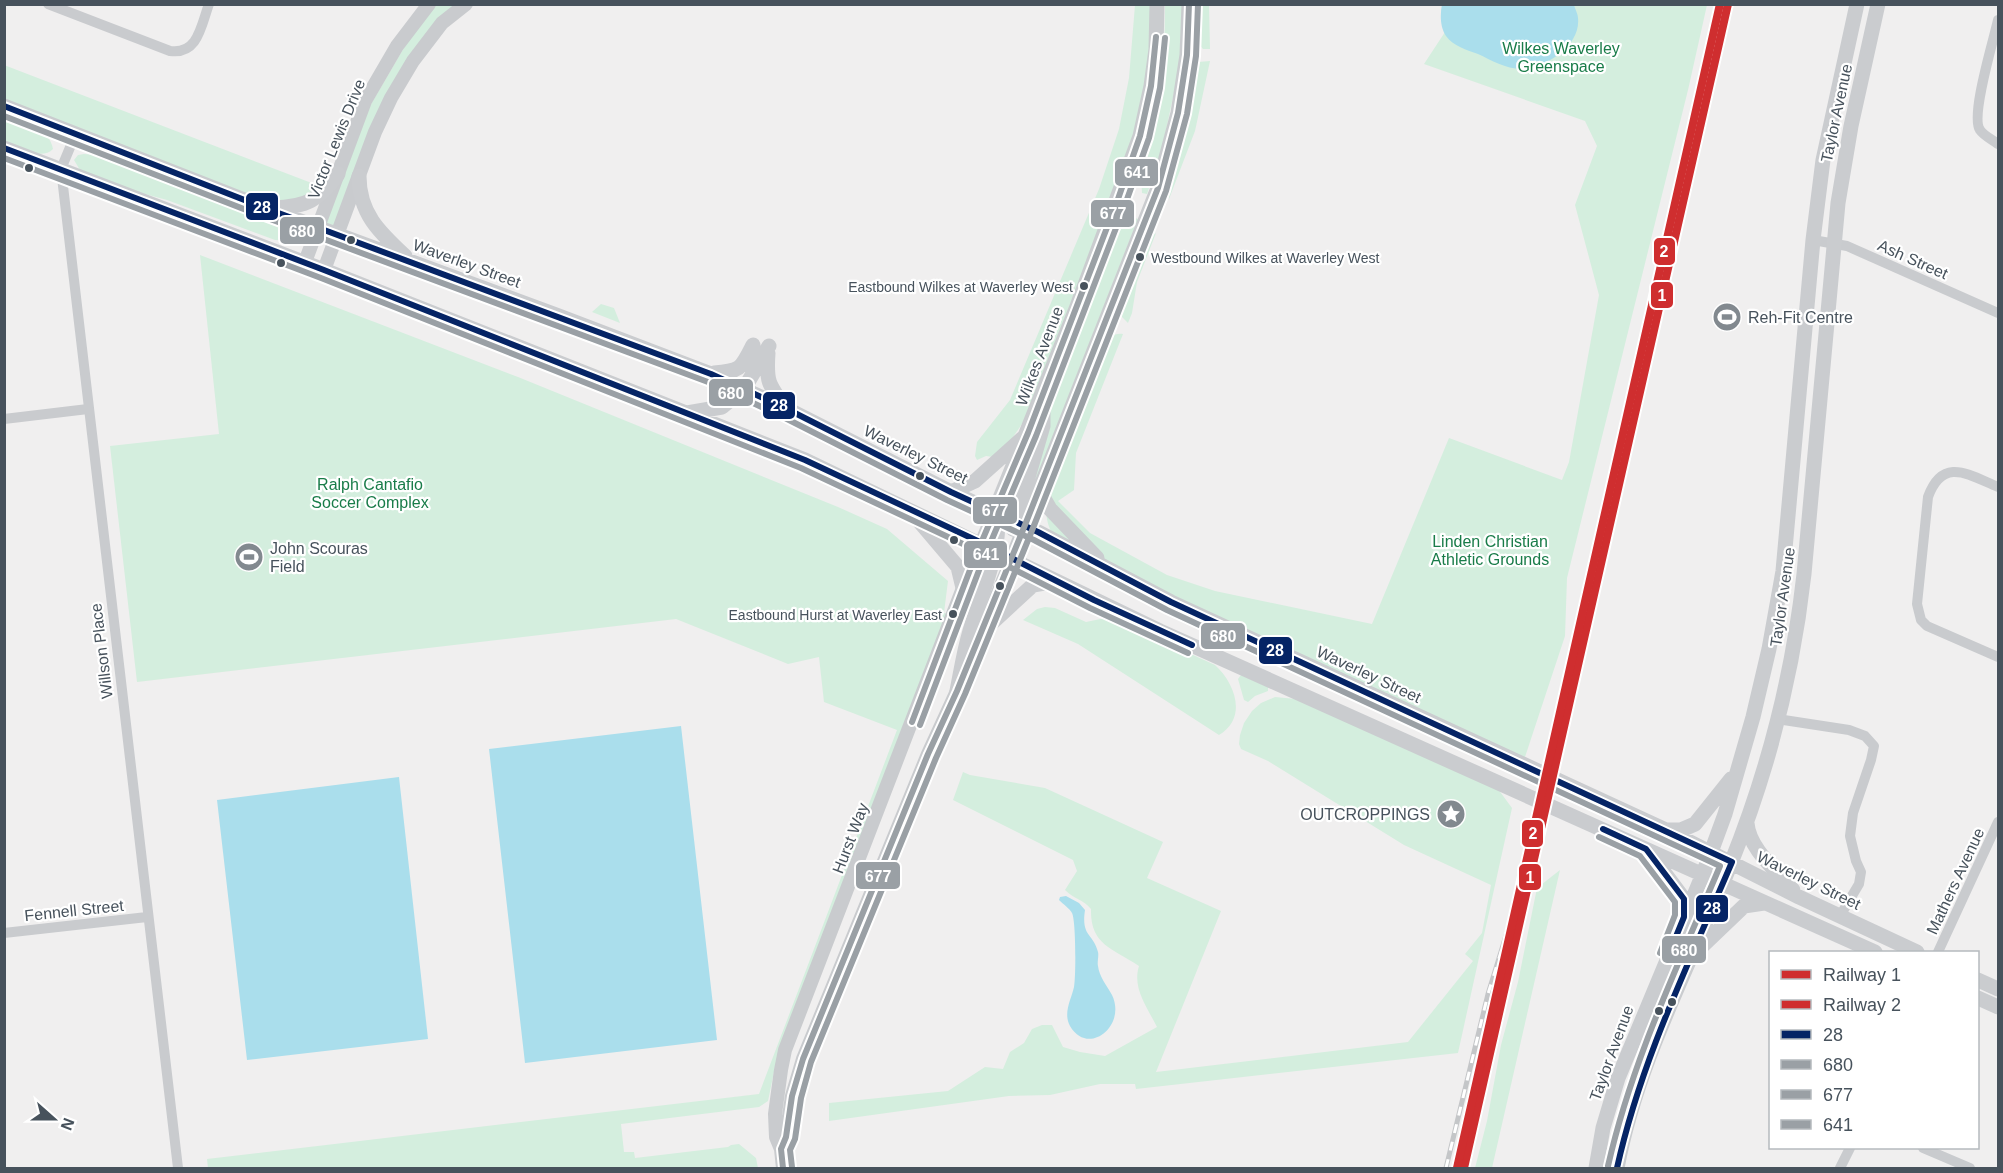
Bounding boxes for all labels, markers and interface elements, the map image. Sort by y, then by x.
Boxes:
park label: Wilkes Waverley Greenspace [1502,40,1620,75]
street label: Taylor Avenue [1818,62,1855,164]
street label: Victor Lewis Drive [305,77,368,202]
line badge: 641 [1114,158,1159,187]
unlabelled marker [23,162,35,174]
text: 641 [1124,164,1150,181]
line badge: 28 [245,192,279,221]
text: 28 [253,199,271,216]
line badge: 677 [1090,199,1135,228]
text: 677 [1100,205,1126,222]
line badge: 680 [279,216,325,245]
text: 680 [289,223,315,240]
unlabelled marker [345,234,357,246]
street label: Waverley Street [411,236,523,291]
street label: Ash Street [1875,236,1951,283]
line badge: 2 [1653,237,1676,266]
text: 2 [1660,243,1669,260]
place label: Westbound Wilkes at Waverley West [1151,250,1380,266]
marker: Westbound Wilkes at Waverley West [1134,251,1146,263]
unlabelled marker [275,257,287,269]
place label: Eastbound Wilkes at Waverley West [848,279,1073,295]
marker: Eastbound Wilkes at Waverley West [1078,280,1090,292]
line badge: 1 [1650,281,1674,309]
text: 1 [1658,287,1667,304]
sports icon: Reh-Fit Centre [1711,301,1743,333]
street label: Wilkes Avenue [1013,304,1066,408]
place label: Reh-Fit Centre [1748,309,1853,326]
line badge: 680 [708,378,754,407]
text: 680 [718,385,744,402]
line badge: 28 [762,391,796,420]
text: 28 [770,397,788,414]
street label: Waverley Street [861,422,971,487]
unlabelled marker [914,470,926,482]
park label: Ralph Cantafio Soccer Complex [311,476,429,511]
line badge: 677 [972,496,1018,525]
text: 677 [982,502,1008,519]
park label: Linden Christian Athletic Grounds [1431,533,1549,568]
unlabelled marker [948,534,960,546]
place label: John Scouras Field [270,540,368,575]
line badge: 641 [963,540,1008,569]
sports icon: John Scouras Field [233,541,265,573]
text: 641 [973,546,999,563]
street label: Taylor Avenue [1767,546,1798,648]
unlabelled marker [994,580,1006,592]
street label: Willson Place [87,602,116,700]
place label: Eastbound Hurst at Waverley East [729,607,942,623]
marker: Eastbound Hurst at Waverley East [947,608,959,620]
line badge: 680 [1200,622,1246,650]
text: 680 [1210,628,1236,645]
line badge: 28 [1258,636,1293,665]
text: 28 [1266,642,1284,659]
street label: Waverley Street [1314,643,1424,706]
place icon: OUTCROPPINGS [1435,798,1467,830]
street label: Hurst Way [829,801,872,876]
place label: OUTCROPPINGS [1300,806,1430,823]
line badge: 2 [1521,819,1544,848]
text: 2 [1529,825,1538,842]
street label: Mathers Avenue [1923,825,1988,937]
street label: Waverley Street [1754,848,1864,913]
line badge: 677 [855,861,901,890]
line badge: 1 [1518,863,1542,891]
text: 677 [865,868,891,885]
text: 1 [1526,869,1535,886]
line badge: 28 [1695,894,1729,923]
street label: Fennell Street [24,897,125,924]
text: 28 [1703,900,1721,917]
line badge: 680 [1661,935,1707,964]
text: 680 [1671,942,1697,959]
legend [1769,951,1979,1149]
text: Railway 1 [1823,965,1901,985]
text: Railway 2 [1823,995,1901,1015]
unlabelled marker [1666,996,1678,1008]
street label: Taylor Avenue [1586,1003,1637,1103]
unlabelled marker [1653,1005,1665,1017]
text: 28 [1823,1025,1843,1045]
text: 680 [1823,1055,1853,1075]
text: 677 [1823,1085,1853,1105]
north arrow [24,1089,84,1149]
text: 641 [1823,1115,1853,1135]
text: N [58,1116,78,1133]

